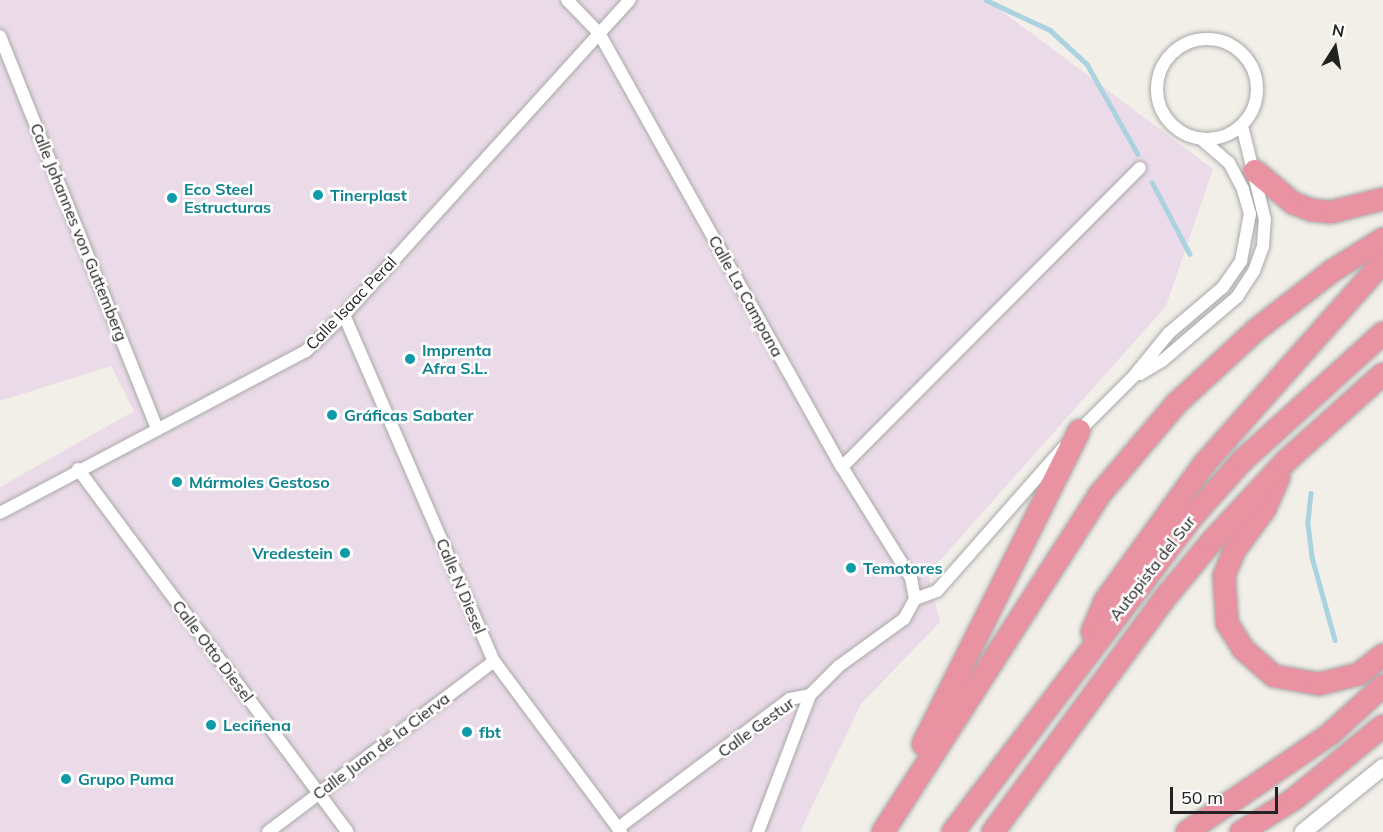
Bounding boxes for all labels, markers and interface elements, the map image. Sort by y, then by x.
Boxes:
north arrow [1305,18,1365,78]
text: N [1331,19,1346,41]
street label: Calle Johannes von Guttemberg [26,120,132,344]
place label: Eco Steel Estructuras [184,179,271,217]
place label: Tinerplast [330,185,407,205]
marker: Tinerplast [311,188,325,202]
marker: Eco Steel Estructuras [165,191,179,205]
street label: Calle La Campana [705,232,787,360]
street label: Calle Isaac Peral [302,252,400,354]
place label: Imprenta Afra S.L. [422,340,491,378]
marker: Imprenta Afra S.L. [403,352,417,366]
place label: Gráficas Sabater [344,405,474,425]
marker: Gráficas Sabater [325,408,339,422]
place label: Mármoles Gestoso [189,472,330,492]
marker: Mármoles Gestoso [170,475,184,489]
street label: Autopista del Sur [1105,512,1199,624]
street label: Calle N Diesel [432,535,490,637]
place label: Vredestein [252,543,333,563]
marker: Vredestein [338,546,352,560]
place label: Temotores [863,558,943,578]
marker: Temotores [844,561,858,575]
street label: Calle Otto Diesel [169,596,257,706]
street label: Calle Juan de la Cierva [309,688,453,804]
street label: Calle Gestur [714,693,798,761]
place label: Leciñena [223,715,291,735]
marker: Leciñena [204,718,218,732]
place label: fbt [479,722,501,742]
marker: fbt [460,725,474,739]
place label: Grupo Puma [78,769,174,789]
marker: Grupo Puma [59,772,73,786]
scale bar [1173,775,1281,813]
text: 50 m [1181,786,1223,809]

